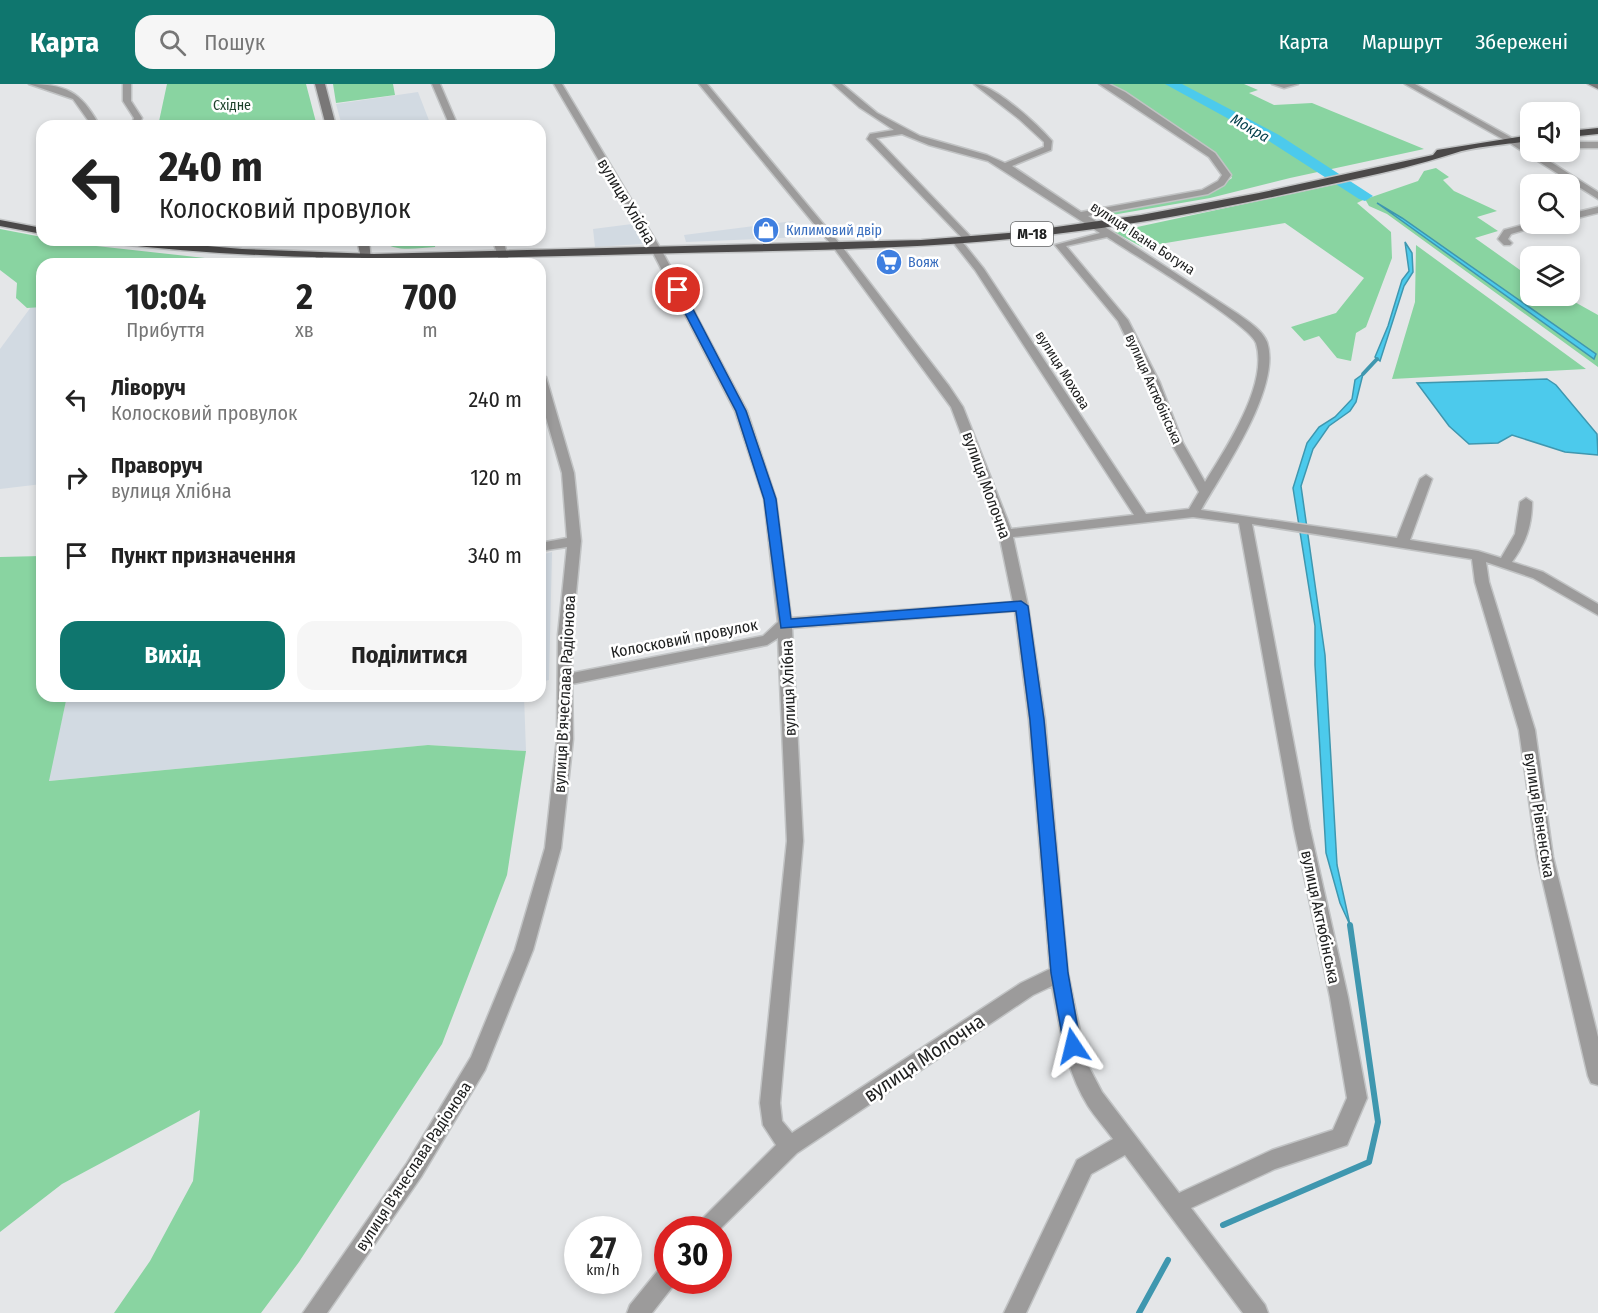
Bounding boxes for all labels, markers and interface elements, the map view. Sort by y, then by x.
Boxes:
search box [135,15,555,69]
text: Карта [30,26,99,59]
icon: search [156,26,189,59]
text: Пошук [204,29,265,56]
text: Карта [1279,29,1329,55]
text: Маршрут [1362,29,1442,55]
text: Збережені [1475,29,1568,55]
park label: Східне [213,97,251,114]
map controls [1520,102,1580,306]
button: sound [1520,102,1580,162]
water label: Мокра [1228,110,1273,146]
text: 240 m [159,142,263,192]
icon: left [60,144,138,222]
street label: вулиця Хлібна [594,155,660,248]
button: search [1520,174,1580,234]
text: Колосковий провулок [159,193,411,225]
street label: вулиця Івана Богуна [1087,198,1198,279]
shop icon: Килимовий двір [751,215,781,245]
place label: Килимовий двір [786,222,882,239]
road number: М-18 [1011,222,1053,246]
button: layers [1520,246,1580,306]
supermarket icon: Вояж [874,247,904,277]
place label: Вояж [908,254,939,271]
pin [652,264,703,315]
icon: arrive [661,273,694,306]
text: 10:04 [125,275,206,319]
text: 2 [296,275,313,319]
text: 700 [403,275,457,319]
text: Прибуття [126,318,205,342]
text: хв [295,318,314,342]
text: m [422,318,438,342]
street label: вулиця Мохова [1032,328,1094,413]
street label: вулиця Актюбінська [1122,331,1186,447]
text: Ліворуч [111,374,186,401]
icon: left [60,383,93,416]
text: 240 m [469,386,522,413]
text: Колосковий провулок [111,401,297,425]
street label: вулиця Молочна [958,429,1015,541]
text: Праворуч [111,452,203,479]
icon: right [60,461,93,494]
text: 120 m [470,464,522,491]
text: вулиця Хлібна [111,479,232,503]
icon: arrive [60,539,93,572]
text: Пункт призначення [111,542,296,569]
text: 340 m [468,542,522,569]
street label: вулиця В'ячеслава Радіонова [550,595,579,793]
street label: Колосковий провулок [609,615,760,662]
button: Вихід [60,621,285,690]
button: Поділитися [297,621,522,690]
street label: вулиця Хлібна [777,639,800,737]
street label: вулиця Рівненська [1520,751,1559,879]
street label: вулиця Актюбінська [1297,849,1344,986]
street label: вулиця Молочна [859,1009,989,1107]
position arrow [1041,1014,1105,1078]
street label: вулиця В'ячеслава Радіонова [352,1078,475,1254]
speed limit sign: 30 [654,1216,732,1294]
text: 27 [590,1230,616,1266]
text: km/h [586,1261,620,1279]

